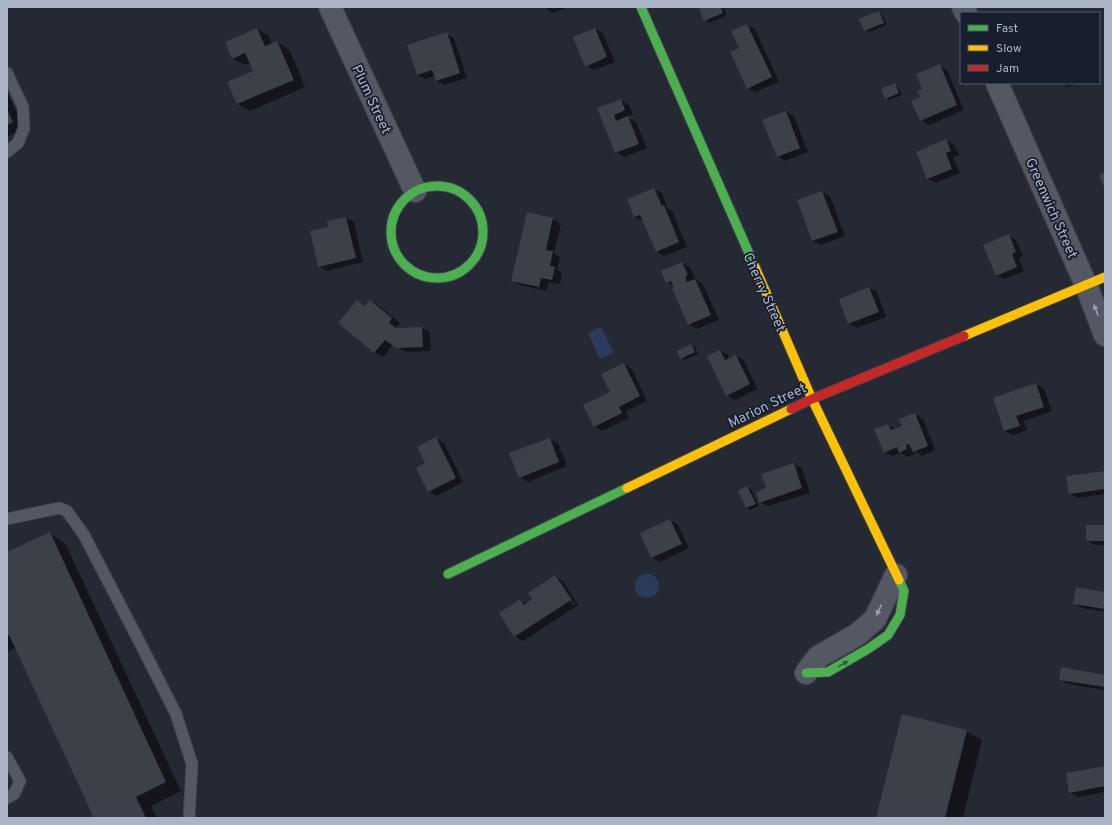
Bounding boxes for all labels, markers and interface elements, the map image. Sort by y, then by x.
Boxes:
legend [960,12,1100,84]
text: Fast [996,21,1018,37]
text: Slow [996,41,1022,57]
text: Jam [996,61,1019,77]
street label: Plum Street [347,62,394,137]
street label: Greenwich Street [1021,156,1080,261]
street label: Cherry Street [739,250,789,335]
one-way arrow [1092,303,1098,315]
street label: Marion Street [726,380,809,433]
one-way arrow [876,605,882,616]
one-way arrow [837,660,848,667]

